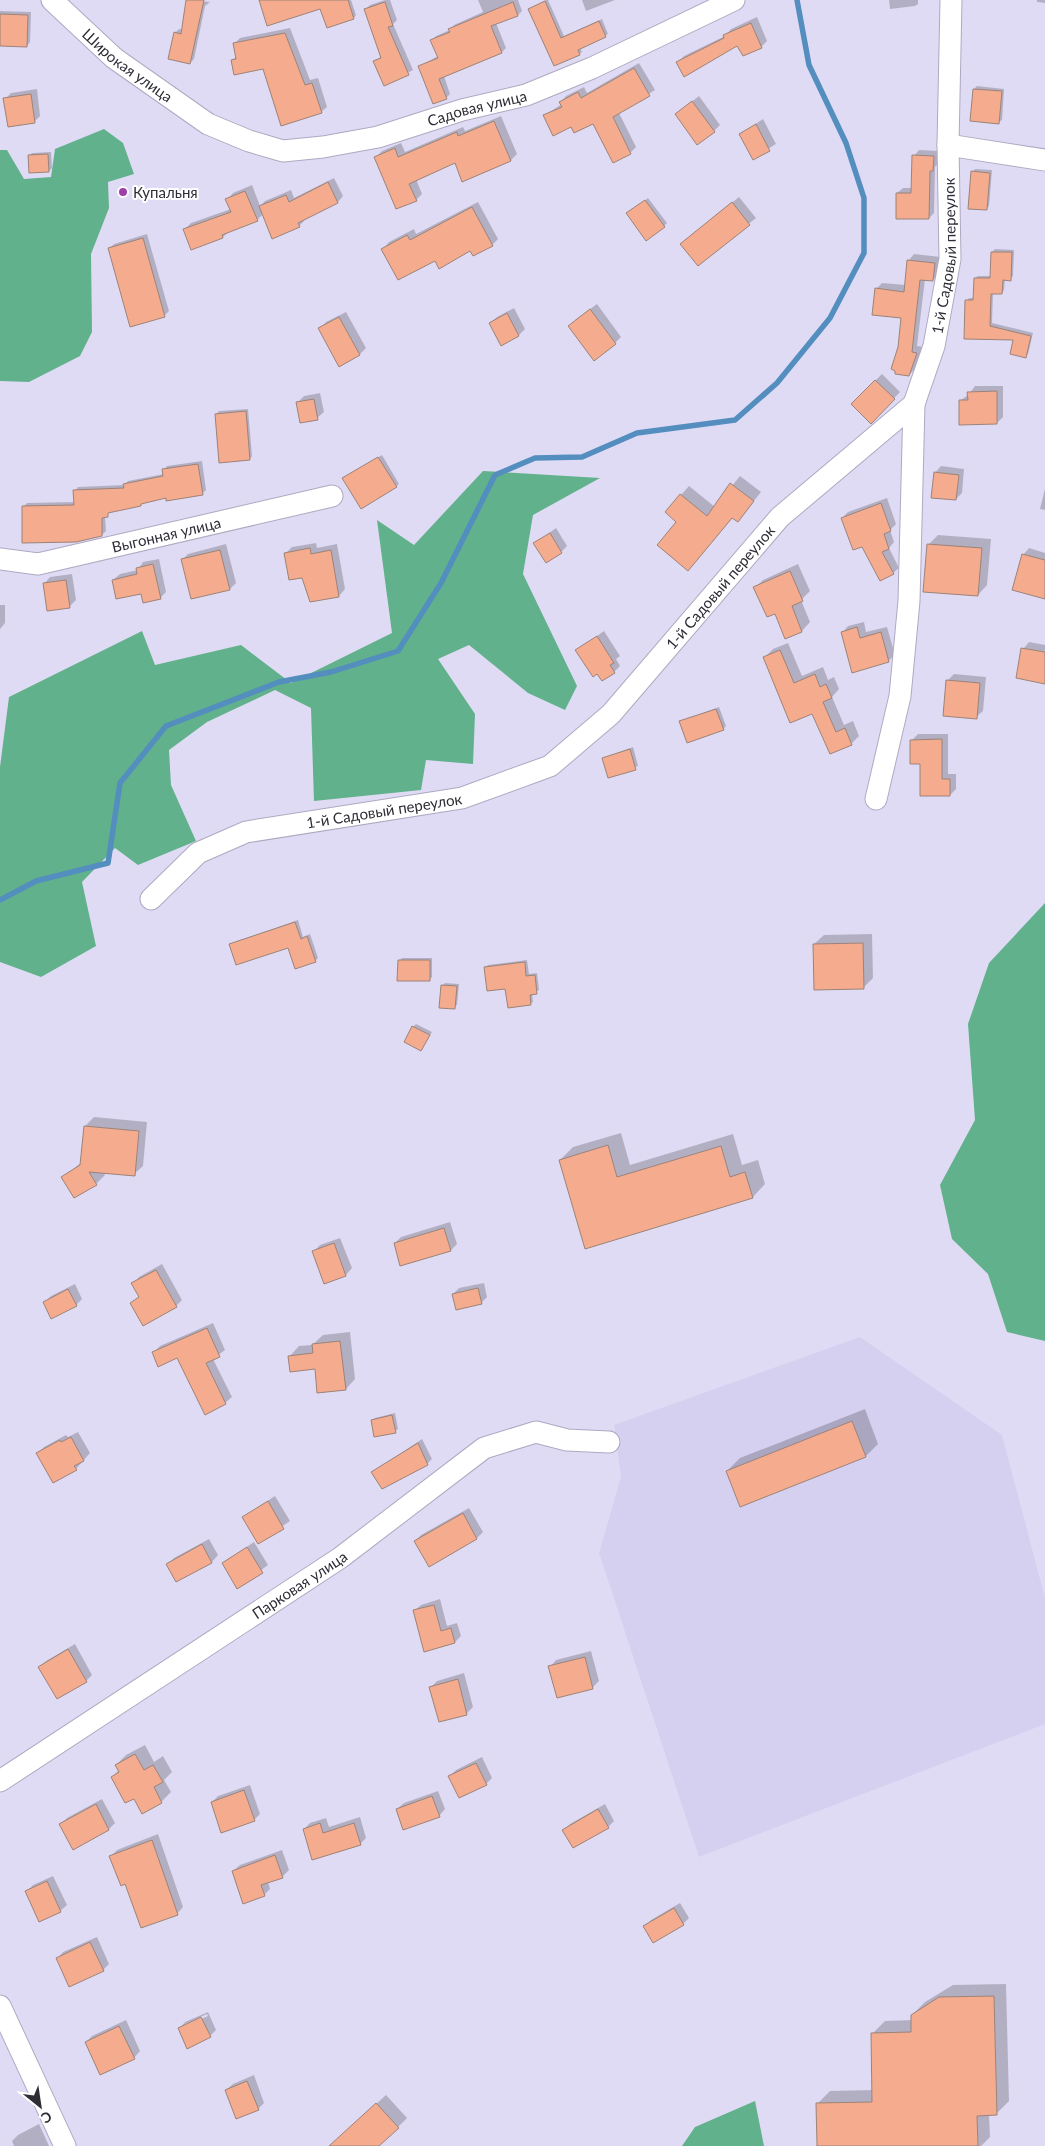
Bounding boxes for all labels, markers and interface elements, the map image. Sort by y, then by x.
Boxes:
street label: Широкая улица [79,24,176,105]
street label: Садовая улица [425,86,529,130]
street label: 1-й Садовый переулок [927,177,960,335]
place label: Купальня [133,183,198,201]
marker: Купальня [117,186,129,198]
street label: Выгонная улица [110,513,223,556]
street label: 1-й Садовый переулок [662,521,778,653]
street label: 1-й Садовый переулок [305,789,463,831]
street label: Парковая улица [248,1547,350,1622]
north arrow [15,2081,65,2131]
text: С [38,2108,55,2128]

